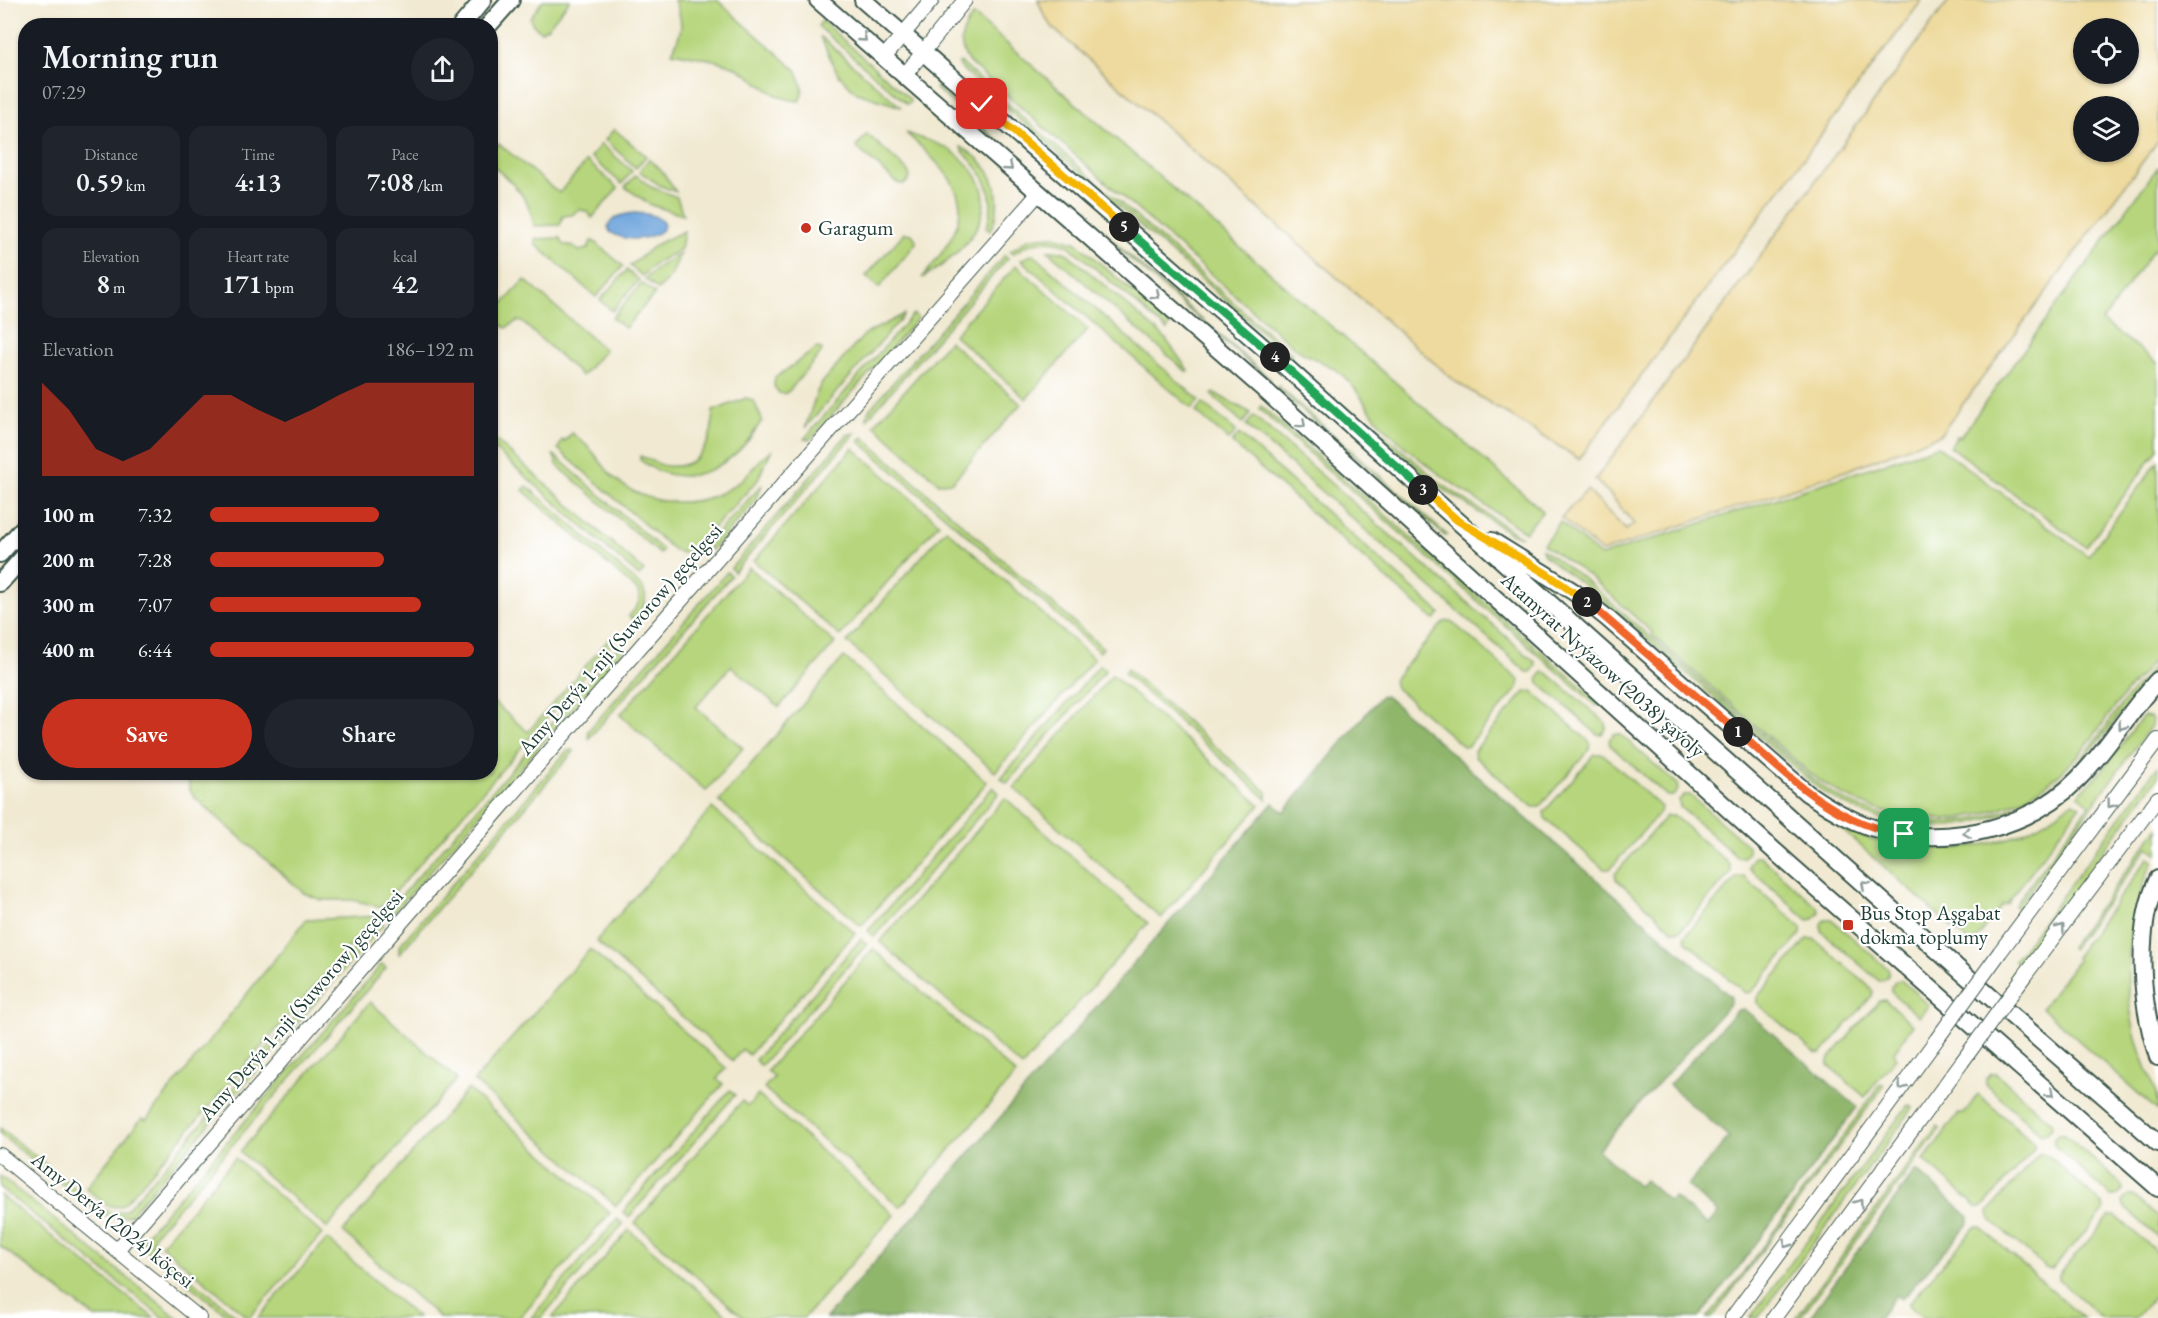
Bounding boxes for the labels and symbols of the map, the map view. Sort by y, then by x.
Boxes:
one-way arrow [856,31,867,42]
pin [956,78,1007,129]
one-way arrow [1002,160,1013,171]
pin: 5 [1109,212,1139,242]
place label: Garagum [818,214,894,241]
marker: Garagum [799,221,813,235]
one-way arrow [1149,288,1160,299]
pin: 4 [1260,342,1290,372]
one-way arrow [1295,417,1306,428]
pin: 3 [1408,475,1438,505]
street label: Amy Derýa 1-nji (Suworow) geçelgesi [511,517,728,761]
street label: Atamyrat Nyýazow (2038) şaýoly [1496,567,1710,763]
pin: 2 [1572,587,1602,617]
pin: 1 [1723,717,1753,747]
one-way arrow [2118,719,2129,730]
one-way arrow [2107,797,2118,808]
pin [1878,808,1929,859]
one-way arrow [1962,827,1971,839]
one-way arrow [1861,881,1872,892]
street label: Amy Derýa 1-nji (Suworow) geçelgesi [192,883,409,1127]
place label: Bus Stop Aşgabat dokma toplumy [1860,899,2001,950]
marker: Bus Stop Aşgabat dokma toplumy [1841,918,1855,932]
one-way arrow [2053,924,2064,935]
one-way arrow [1898,1080,1909,1091]
one-way arrow [2043,1086,2054,1097]
street label: Amy Derýa (2024) köçesi [25,1145,200,1294]
one-way arrow [1851,1199,1862,1210]
one-way arrow [1783,1237,1794,1248]

